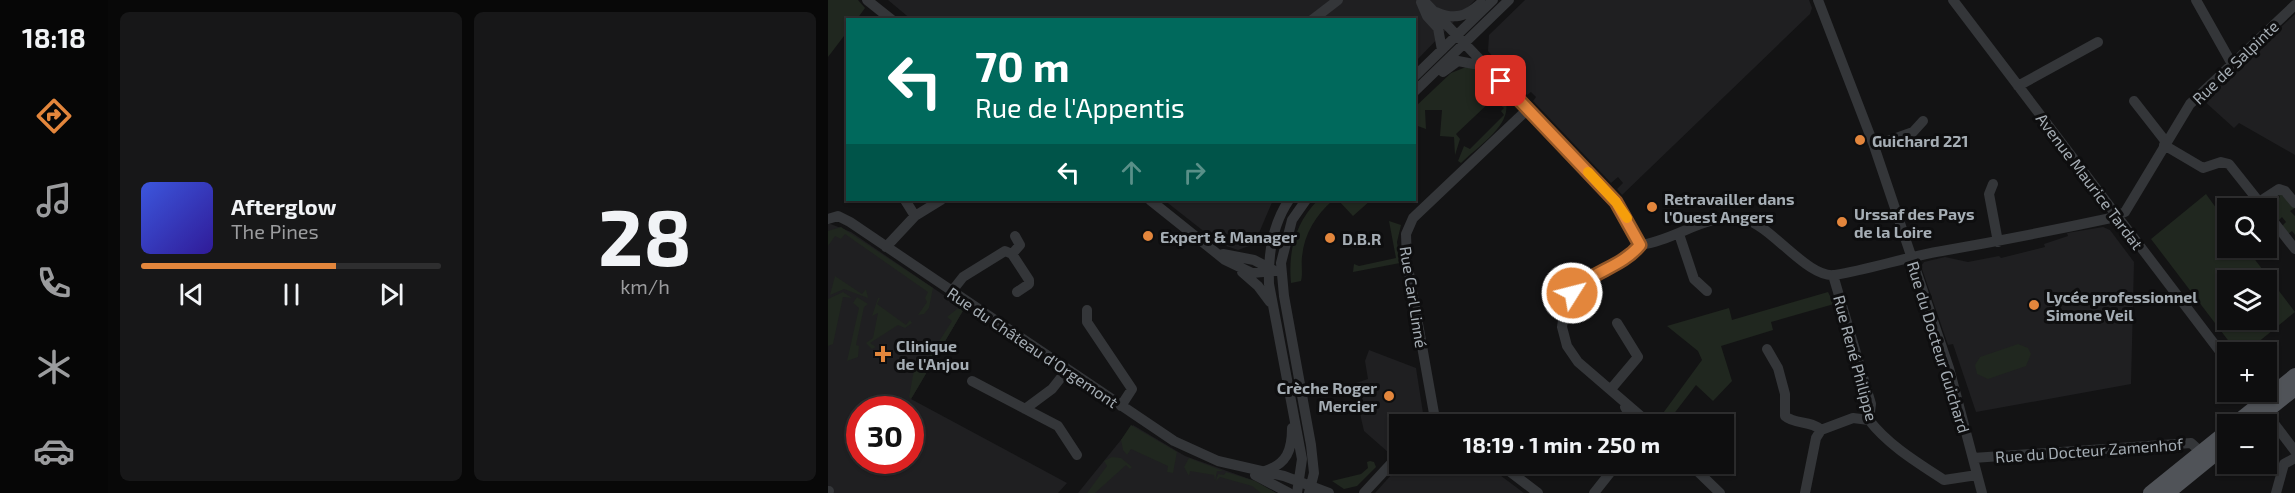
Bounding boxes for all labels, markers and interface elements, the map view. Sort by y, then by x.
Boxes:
street label: Rue de Salpinte [2188,16,2282,108]
text: 18:18 [22,21,86,53]
text: 70 m [975,40,1070,90]
icon: left [876,42,954,120]
pin [1475,55,1526,106]
icon: arrive [1484,64,1517,97]
text: Rue de l'Appentis [975,91,1185,123]
icon: directions [33,95,75,137]
street label: Avenue Maurice Tardat [2032,109,2148,253]
place label: Guichard 221 [1872,131,1968,150]
marker: Guichard 221 [1853,133,1867,147]
icon: left [1052,156,1085,189]
icon: ahead [1115,156,1148,189]
icon: right [1178,156,1211,189]
icon: music [33,179,75,221]
text: 28 [598,188,692,282]
place label: Retravailler dans l'Ouest Angers [1664,189,1794,226]
text: Afterglow [231,193,336,219]
map controls [2217,198,2277,474]
button: search [2217,198,2277,258]
marker: Retravailler dans l'Ouest Angers [1645,200,1659,214]
place label: Urssaf des Pays de la Loire [1854,204,1974,241]
marker: Urssaf des Pays de la Loire [1835,215,1849,229]
text: The Pines [231,219,319,243]
place label: Expert & Manager [1160,227,1297,246]
marker: Expert & Manager [1141,229,1155,243]
place label: D.B.R [1342,229,1381,248]
marker: D.B.R [1323,231,1337,245]
street label: Rue Carl Linné [1397,245,1431,349]
street label: Rue du Docteur Guichard [1904,259,1974,435]
position arrow [1540,261,1604,325]
icon: phone [33,262,75,304]
button: layers [2217,270,2277,330]
text: km/h [620,274,670,298]
icon: previous [175,278,208,311]
icon: pause [275,278,308,311]
icon: next [375,278,408,311]
street label: Rue du Château d'Orgemont [944,283,1122,411]
place label: Lycée professionnel Simone Veil [2046,287,2198,324]
street label: Rue René Philippe [1830,293,1882,423]
marker: Lycée professionnel Simone Veil [2027,298,2041,312]
place label: Clinique de l'Anjou [896,336,969,373]
button: + [2217,342,2277,402]
marker: Clinique de l'Anjou [874,345,892,363]
icon: climate [33,346,75,388]
place label: Crèche Roger Mercier [1277,378,1377,415]
marker: Crèche Roger Mercier [1382,389,1396,403]
speed limit sign: 30 [846,396,924,474]
button: − [2217,414,2277,474]
icon: car [33,430,75,472]
text: 18:19 · 1 min · 250 m [1463,431,1660,457]
street label: Rue du Docteur Zamenhof [1994,434,2184,466]

